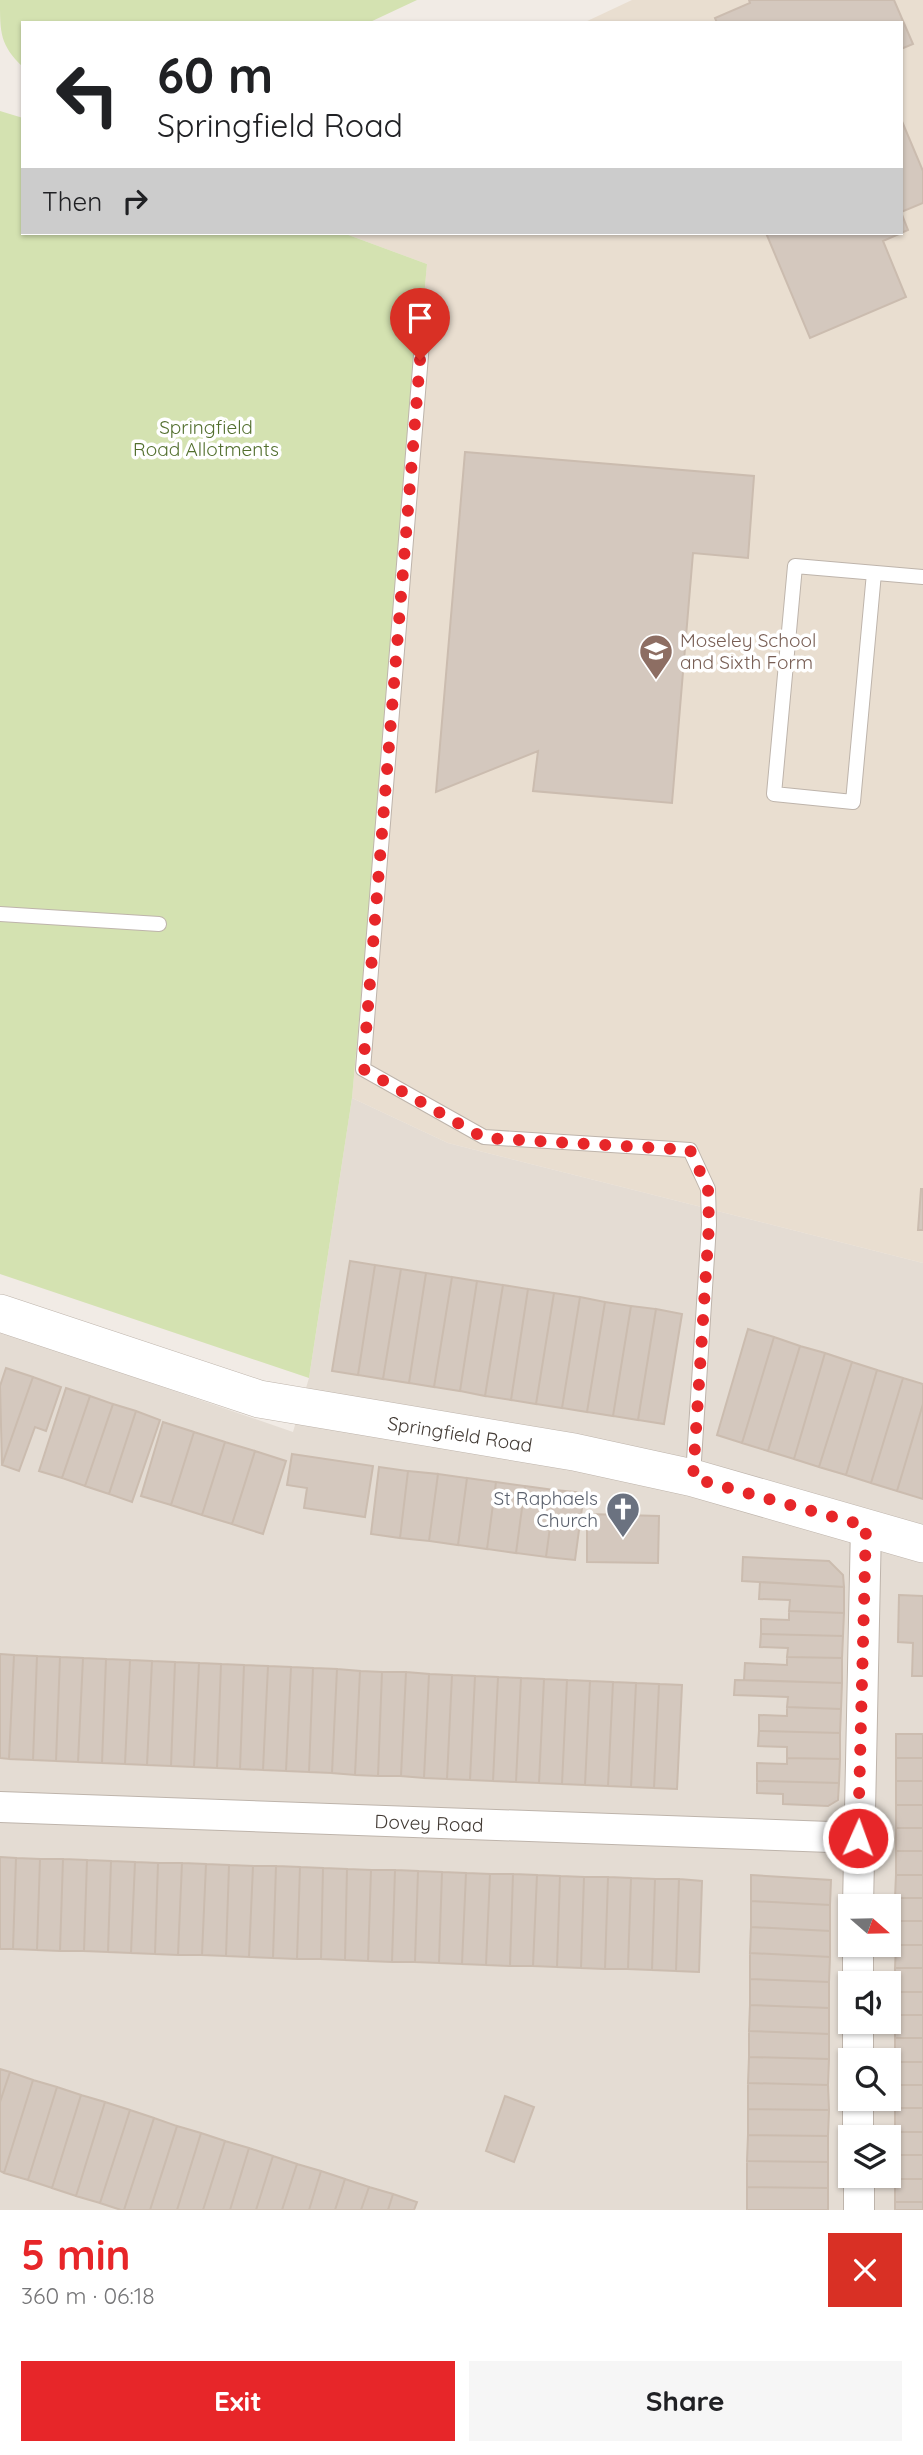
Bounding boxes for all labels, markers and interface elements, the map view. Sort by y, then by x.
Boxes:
text: 60 m [157,44,273,105]
icon: left [42,49,133,140]
text: Springfield Road [157,105,403,145]
icon: right [116,182,154,220]
text: Then [42,185,102,218]
pin [390,288,450,360]
icon: arrive [401,299,439,337]
park label: Springfield Road Allotments [133,415,279,461]
place label: Moseley School and Sixth Form [680,628,816,674]
school or university icon: Moseley School and Sixth Form [637,632,675,681]
street label: Springfield Road [386,1411,534,1457]
place label: St Raphaels Church [494,1486,598,1532]
church icon: St Raphaels Church [604,1490,642,1539]
position arrow [821,1801,895,1875]
street label: Dovey Road [374,1809,484,1837]
north arrow [838,1894,901,1956]
map controls [838,1894,901,2188]
button: sound [838,1971,901,2034]
button: search [838,2048,901,2111]
button: layers [838,2125,901,2188]
text: 5 min [21,2228,131,2281]
button: close [828,2233,902,2307]
text: 360 m · 06:18 [21,2281,155,2310]
button: Exit [21,2361,455,2441]
button: Share [469,2361,902,2441]

